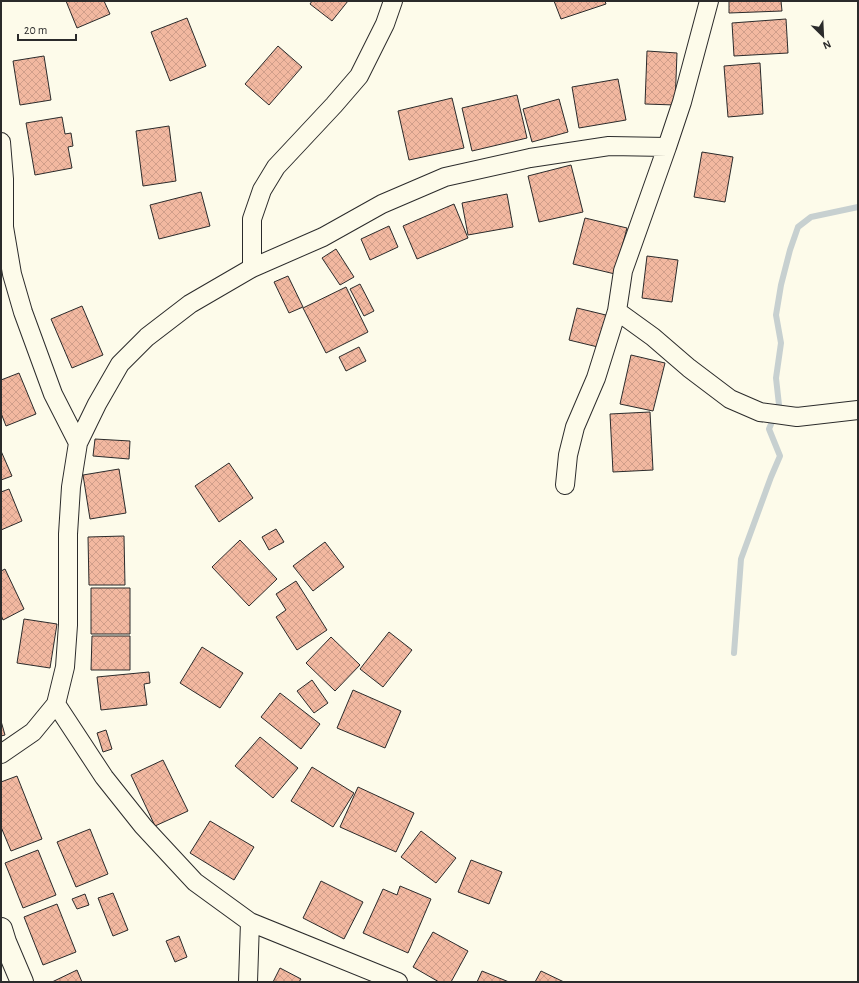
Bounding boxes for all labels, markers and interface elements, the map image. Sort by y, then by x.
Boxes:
scale bar [18,16,76,42]
north arrow [803,16,843,56]
text: 20 m [24,24,47,36]
text: N [821,38,833,51]

